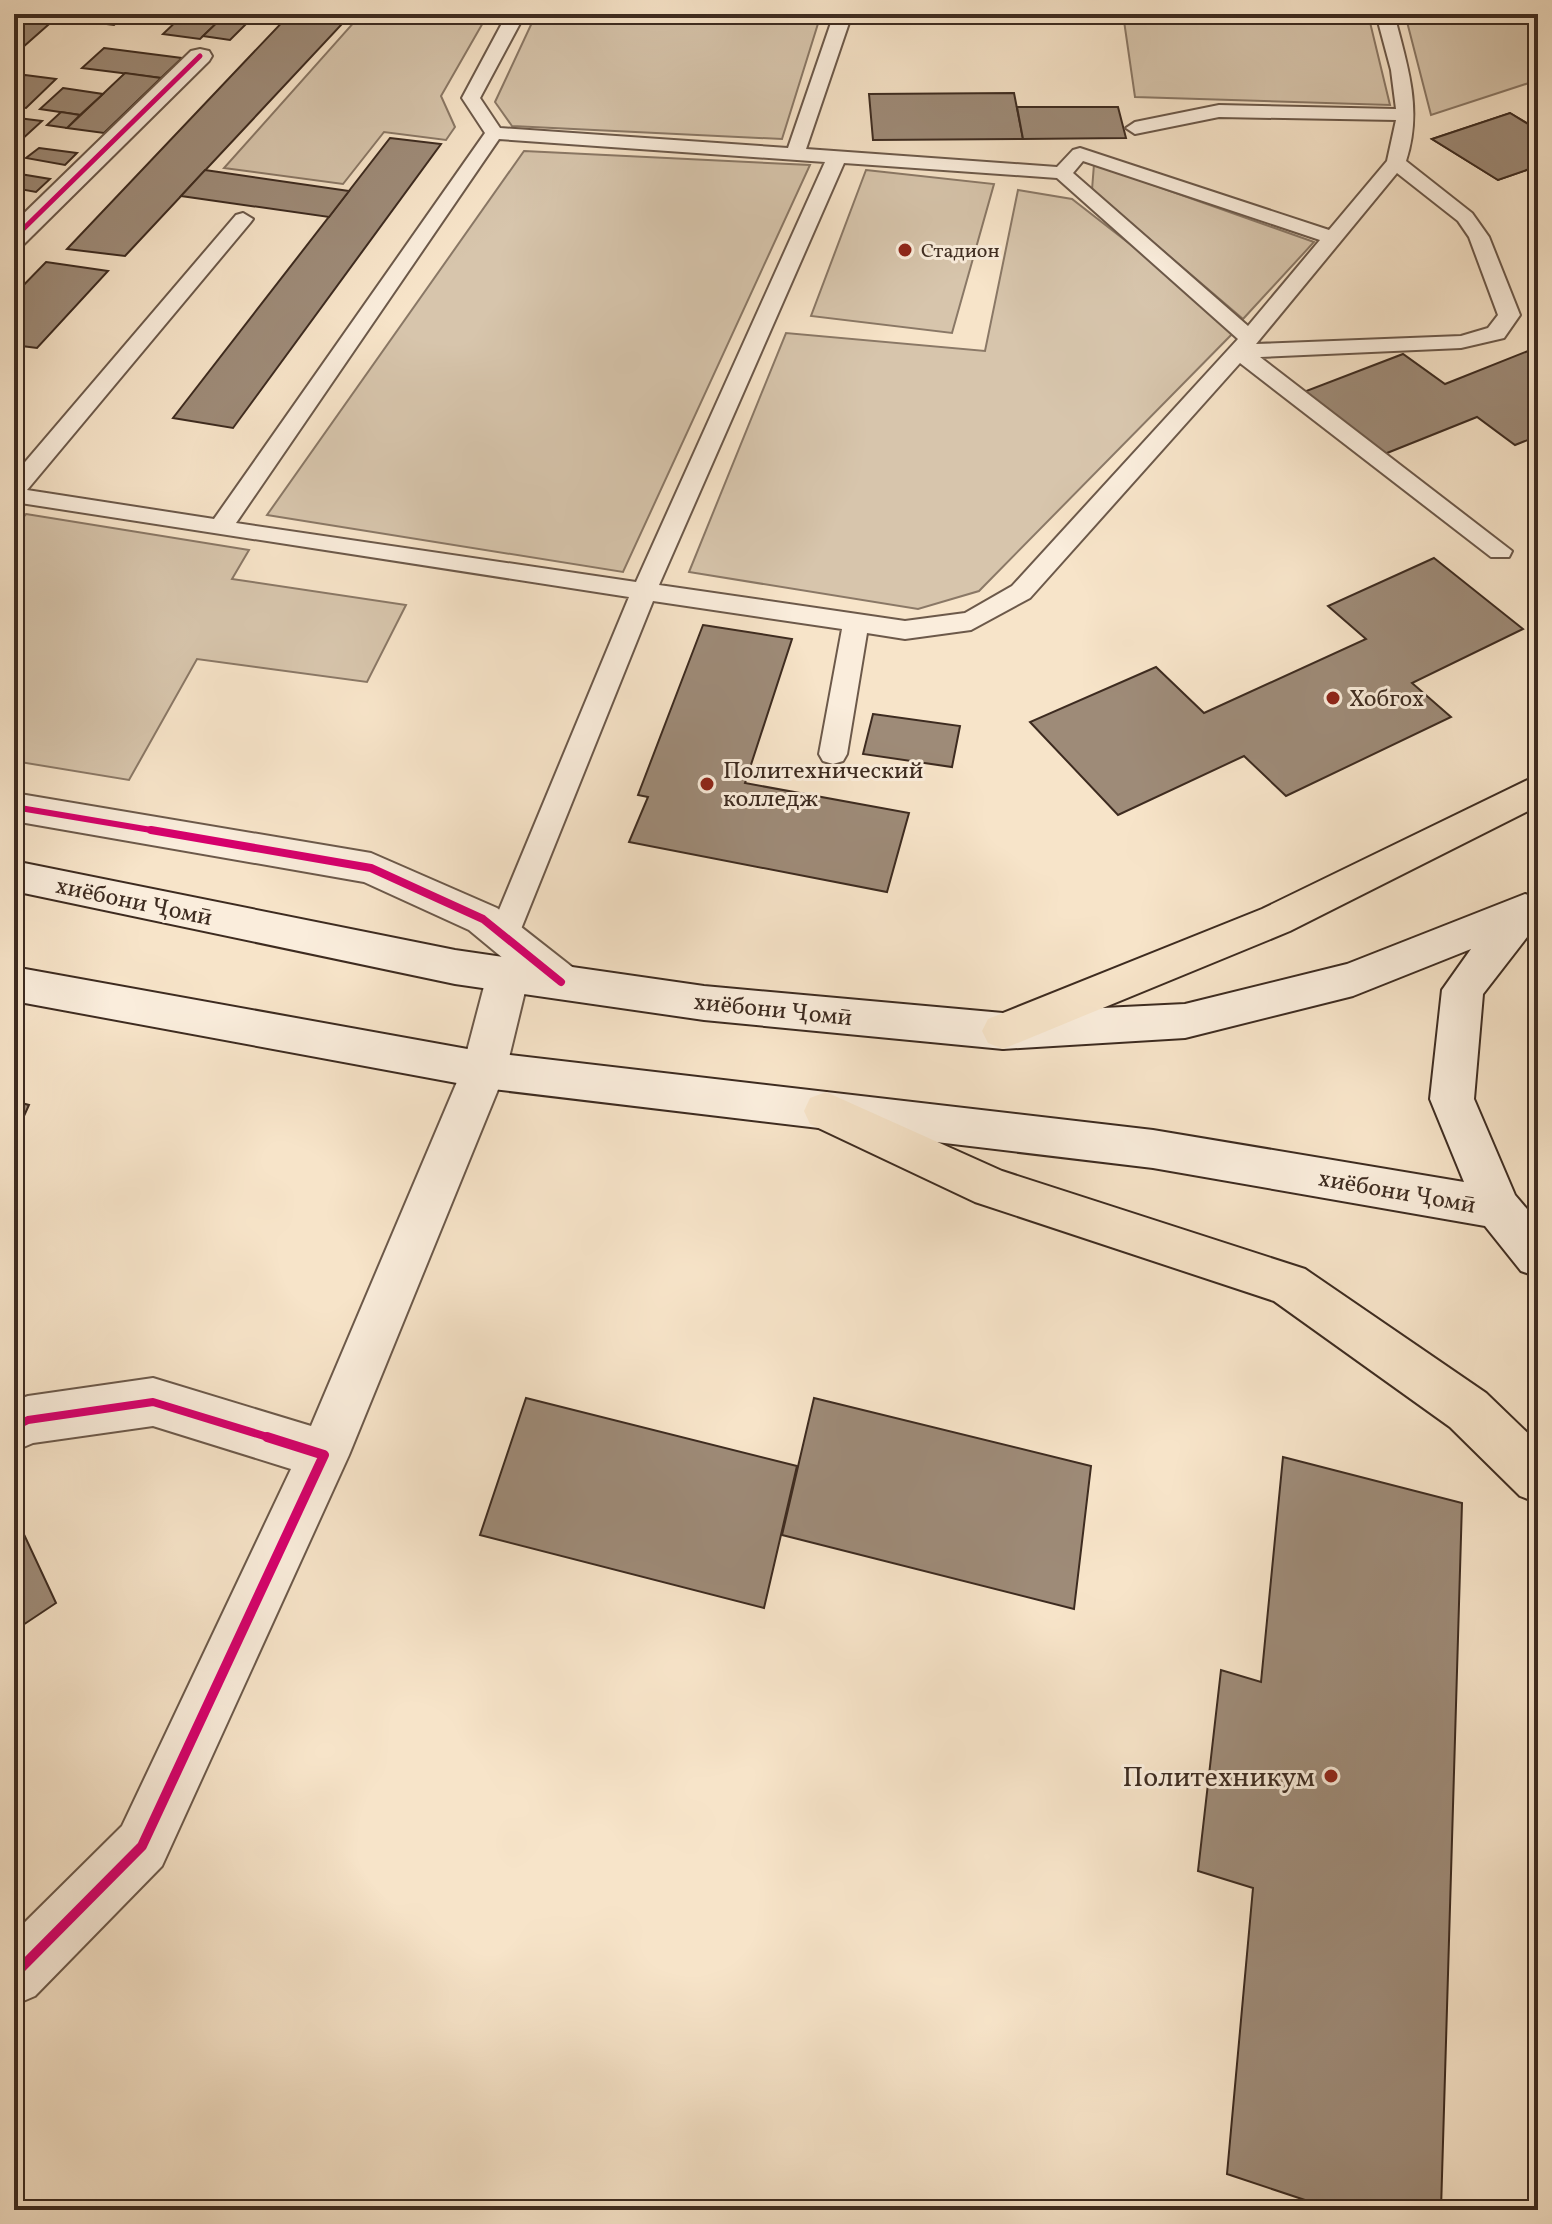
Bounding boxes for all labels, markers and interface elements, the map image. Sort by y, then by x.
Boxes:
place label: Стадион [921,238,1000,266]
marker: Стадион [896,241,914,259]
place label: Хобгох [1349,683,1424,717]
marker: Хобгох [1324,689,1342,707]
place label: Политехнический колледж [723,755,923,817]
marker: Политехнический колледж [698,775,716,793]
street label: хиёбони Ҷомӣ [52,870,215,936]
street label: хиёбони Ҷомӣ [692,986,854,1036]
street label: хиёбони Ҷомӣ [1315,1162,1478,1224]
place label: Политехникум [1123,1759,1315,1798]
marker: Политехникум [1322,1767,1340,1785]

